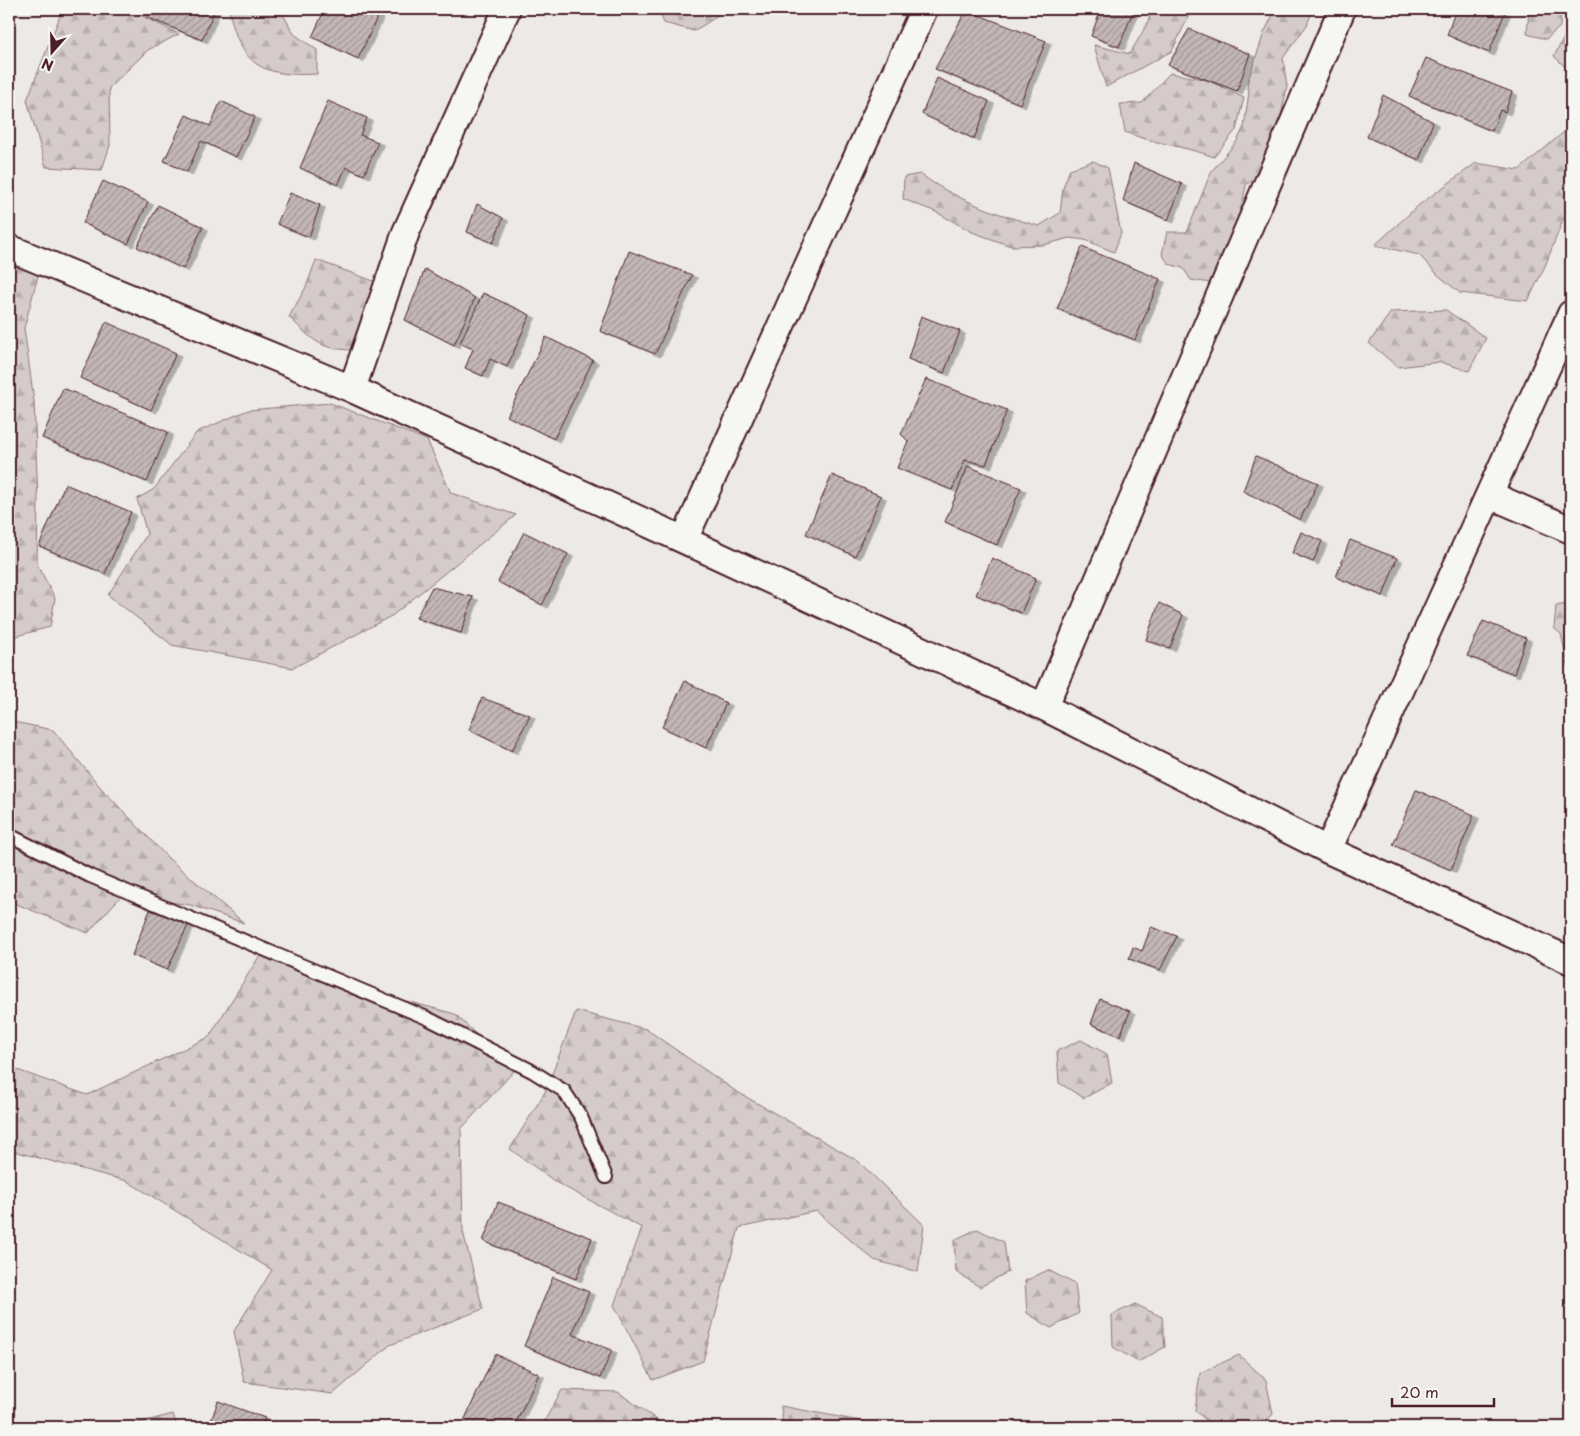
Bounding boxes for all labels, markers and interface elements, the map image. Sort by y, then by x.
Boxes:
north arrow [28,28,78,78]
text: N [39,53,56,76]
scale bar [1392,1376,1495,1408]
text: 20 m [1400,1380,1439,1403]

